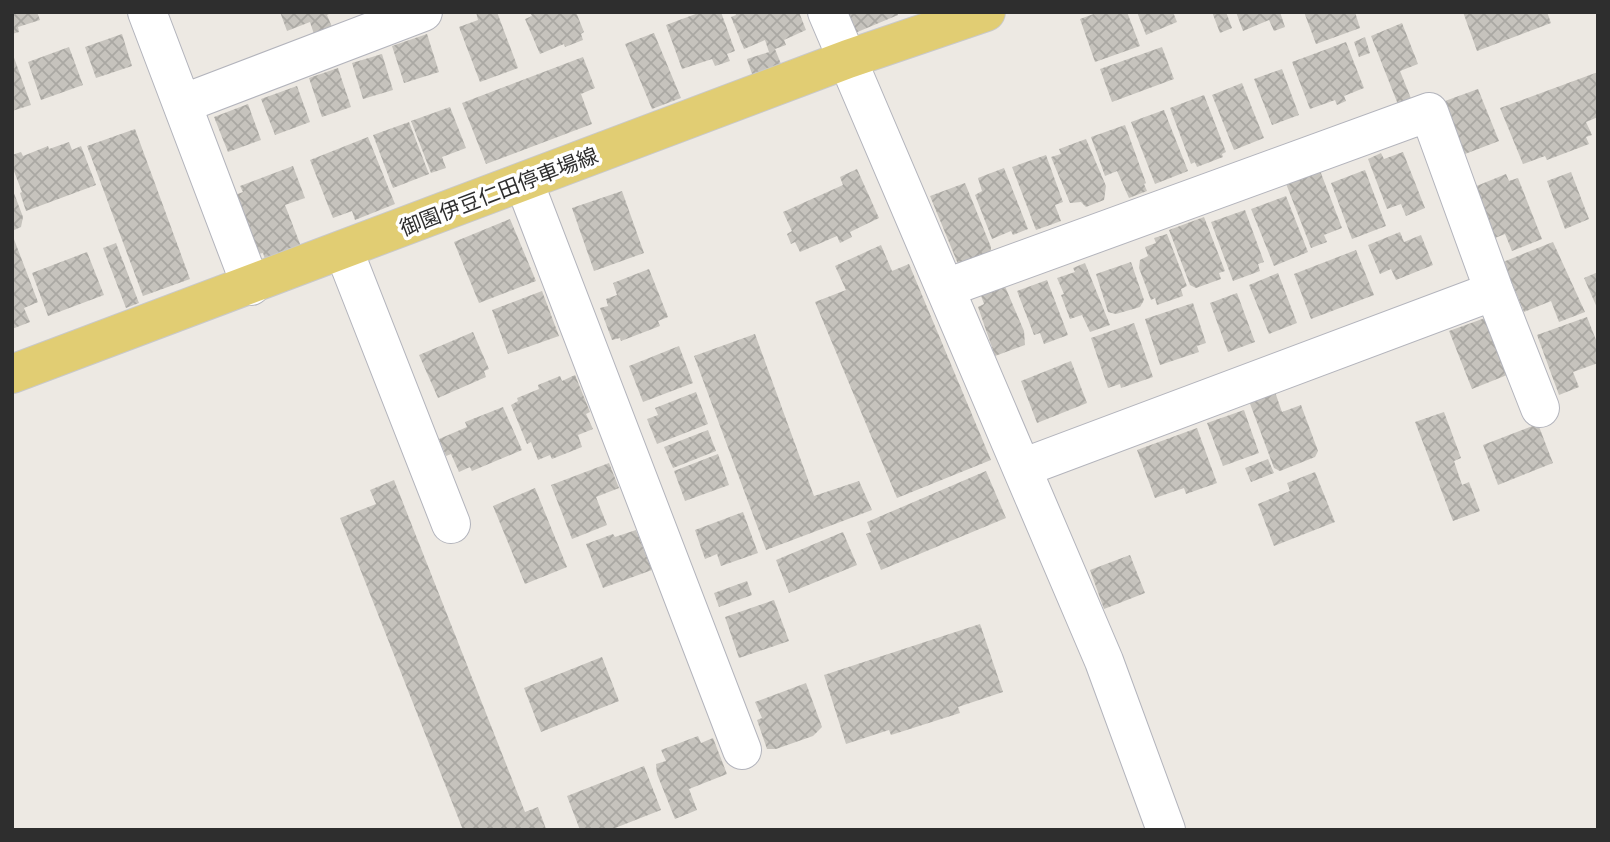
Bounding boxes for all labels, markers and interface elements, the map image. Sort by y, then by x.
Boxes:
street label: 御園伊豆仁田停車場線 [396,141,601,241]

